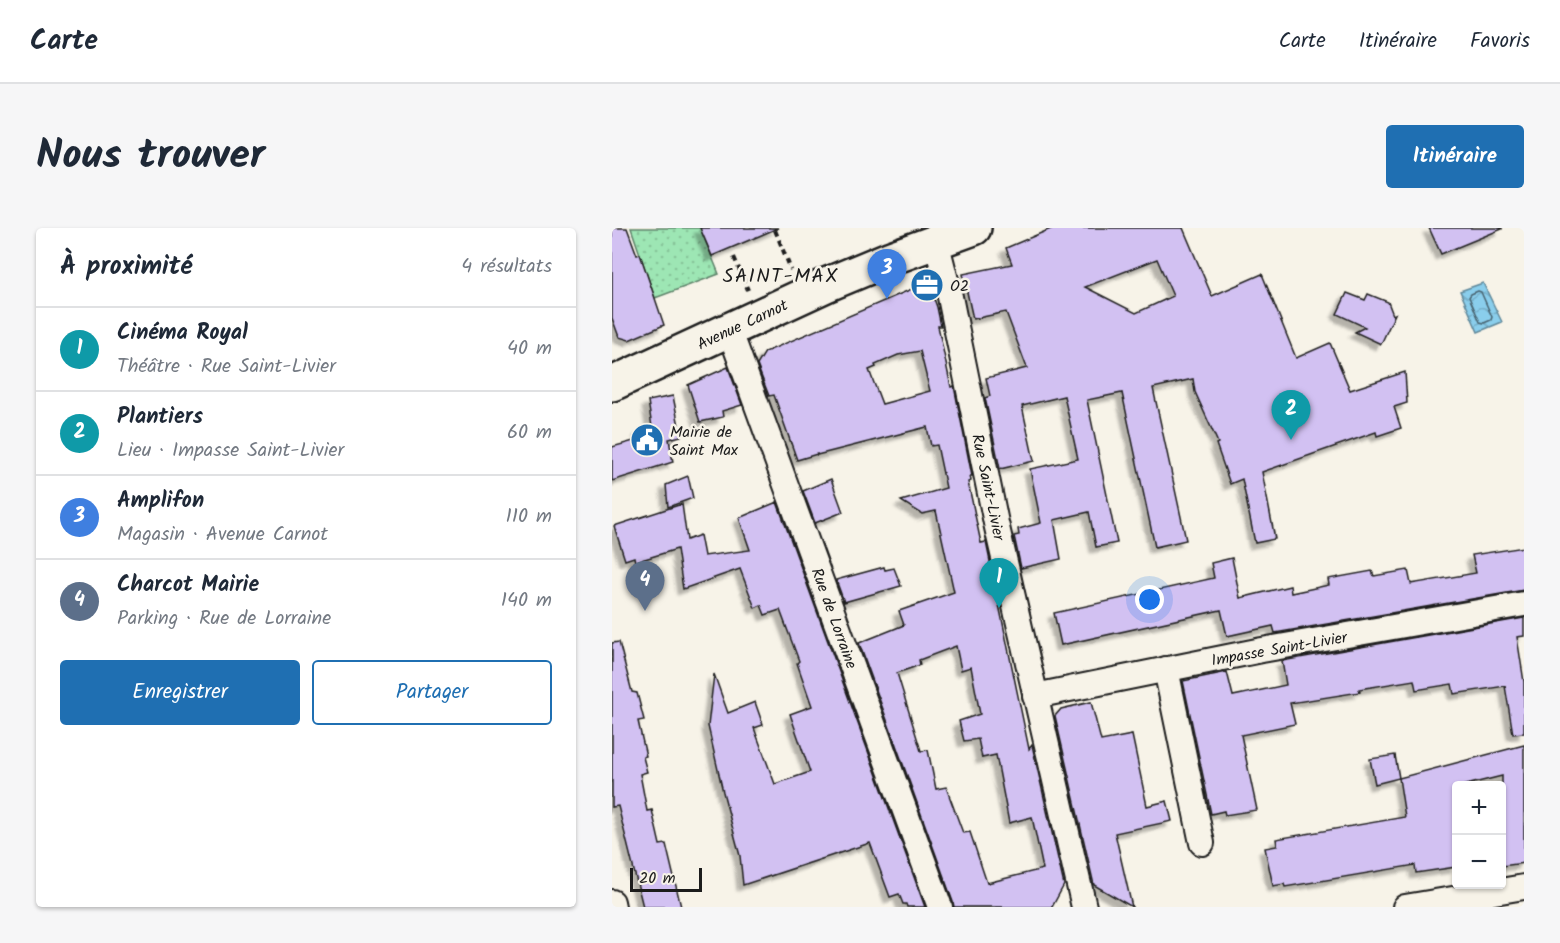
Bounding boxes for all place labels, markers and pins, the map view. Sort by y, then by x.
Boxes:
pin: 3 [868,250,906,299]
office icon: O2 [909,267,945,303]
place label: O2 [950,274,969,299]
pin: 2 [1272,390,1310,440]
place label: Mairie de Saint Max [670,420,739,463]
public building icon: Mairie de Saint Max [629,422,665,458]
pin: 1 [980,558,1018,608]
pin: 4 [626,562,664,611]

